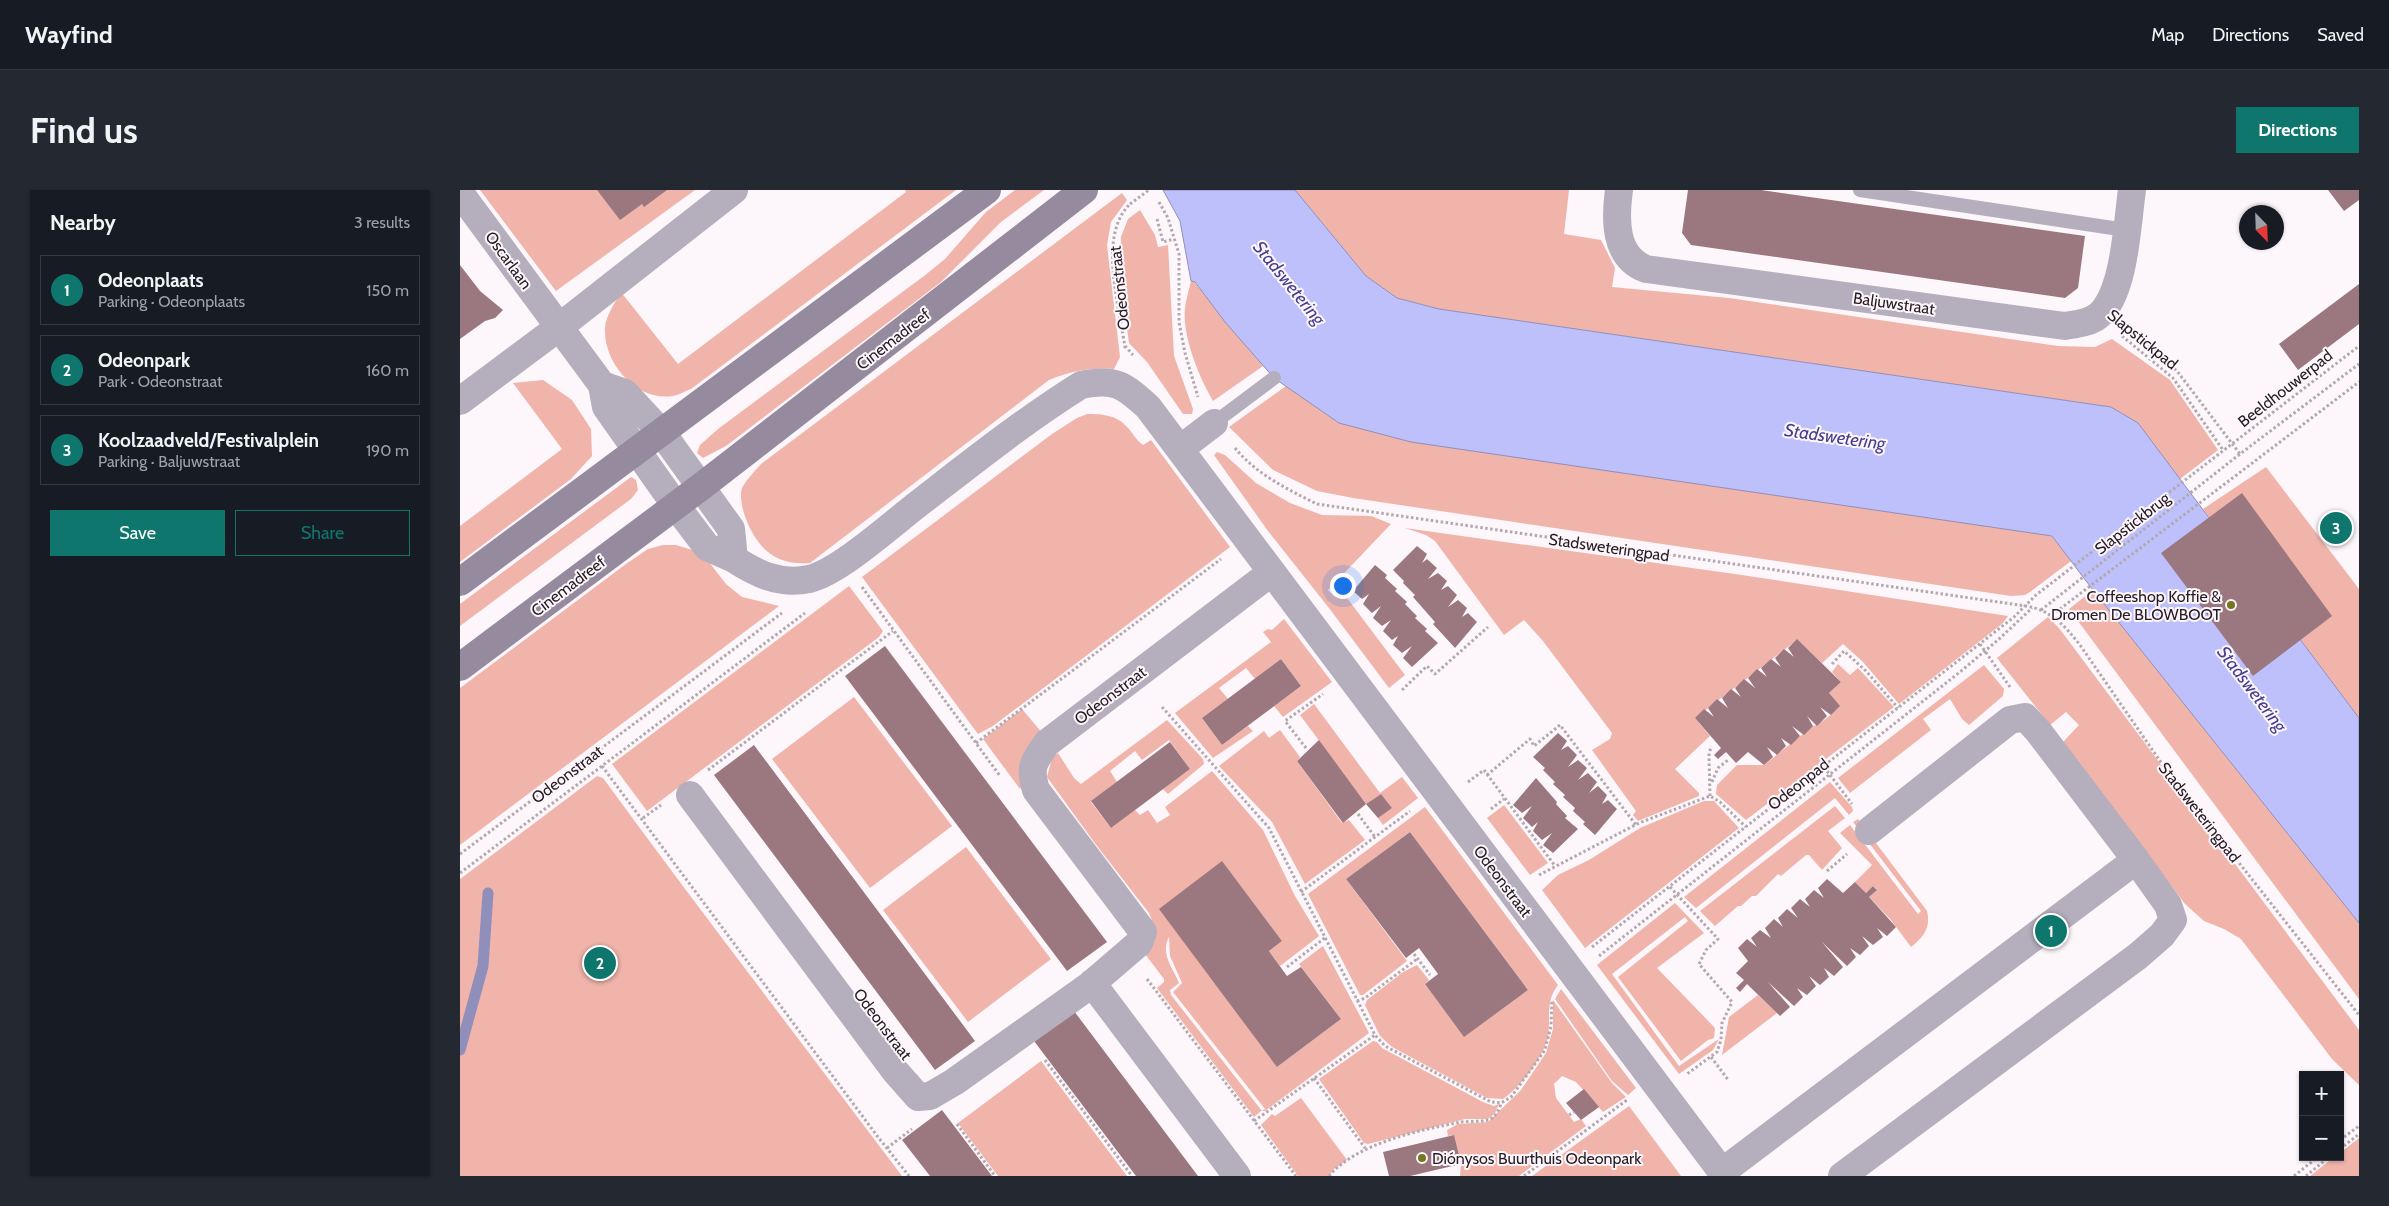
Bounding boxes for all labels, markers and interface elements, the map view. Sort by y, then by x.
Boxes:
text: Wayfind [25,20,113,49]
text: Map [2151,24,2184,46]
text: Directions [2212,24,2289,46]
text: Saved [2317,24,2364,46]
button: Directions [2236,107,2359,153]
text: Find us [30,109,138,152]
north arrow [2239,205,2284,250]
text: Nearby [50,210,116,235]
text: 3 results [354,213,410,232]
street label: Oscarlaan [481,228,536,293]
water label: Stadswetering [1248,237,1330,330]
street label: Odeonstraat [1106,244,1133,331]
text: Odeonplaats [98,269,204,292]
text: 1 [64,281,70,300]
text: 150 m [366,281,409,300]
street label: Baljuwstraat [1852,288,1936,319]
text: Parking · Odeonplaats [98,292,245,311]
street label: Cinemadreef [853,304,934,374]
street label: Slapstickpad [2104,305,2182,373]
street label: Beeldhouwerpad [2234,346,2336,431]
text: Odeonpark [98,349,190,372]
text: 2 [63,361,71,380]
text: 160 m [366,361,409,380]
text: Park · Odeonstraat [98,372,222,391]
water label: Stadswetering [1783,419,1888,455]
text: Koolzaadveld/Festivalplein [98,429,319,452]
text: 3 [63,441,71,460]
text: 190 m [366,441,409,460]
text: Parking · Baljuwstraat [98,452,240,471]
street label: Slapstickbrug [2091,488,2174,559]
pin: 3 [2320,509,2352,547]
button: Save [50,510,225,556]
button: Share [235,510,410,556]
street label: Stadsweteringpad [1547,530,1671,565]
street label: Cinemadreef [527,552,610,620]
your location [1330,573,1356,599]
place label: Coffeeshop Koffie & Dromen De BLOWBOOT [2051,587,2221,624]
marker: Coffeeshop Koffie & Dromen De BLOWBOOT [2225,599,2237,611]
water label: Stadswetering [2213,642,2292,737]
street label: Odeonstraat [1071,662,1150,728]
street label: Odeonstraat [528,741,607,807]
street label: Odeonpad [1764,755,1833,814]
street label: Stadsweteringpad [2155,758,2245,866]
street label: Odeonstraat [1470,842,1536,921]
pin: 1 [2035,912,2067,950]
pin: 2 [584,944,616,982]
street label: Odeonstraat [850,985,916,1064]
map controls [2299,1071,2344,1161]
button: + [2299,1071,2344,1116]
button: − [2299,1116,2344,1161]
place label: Diónysos Buurthuis Odeonpark [1432,1149,1642,1168]
marker: Diónysos Buurthuis Odeonpark [1416,1152,1428,1164]

